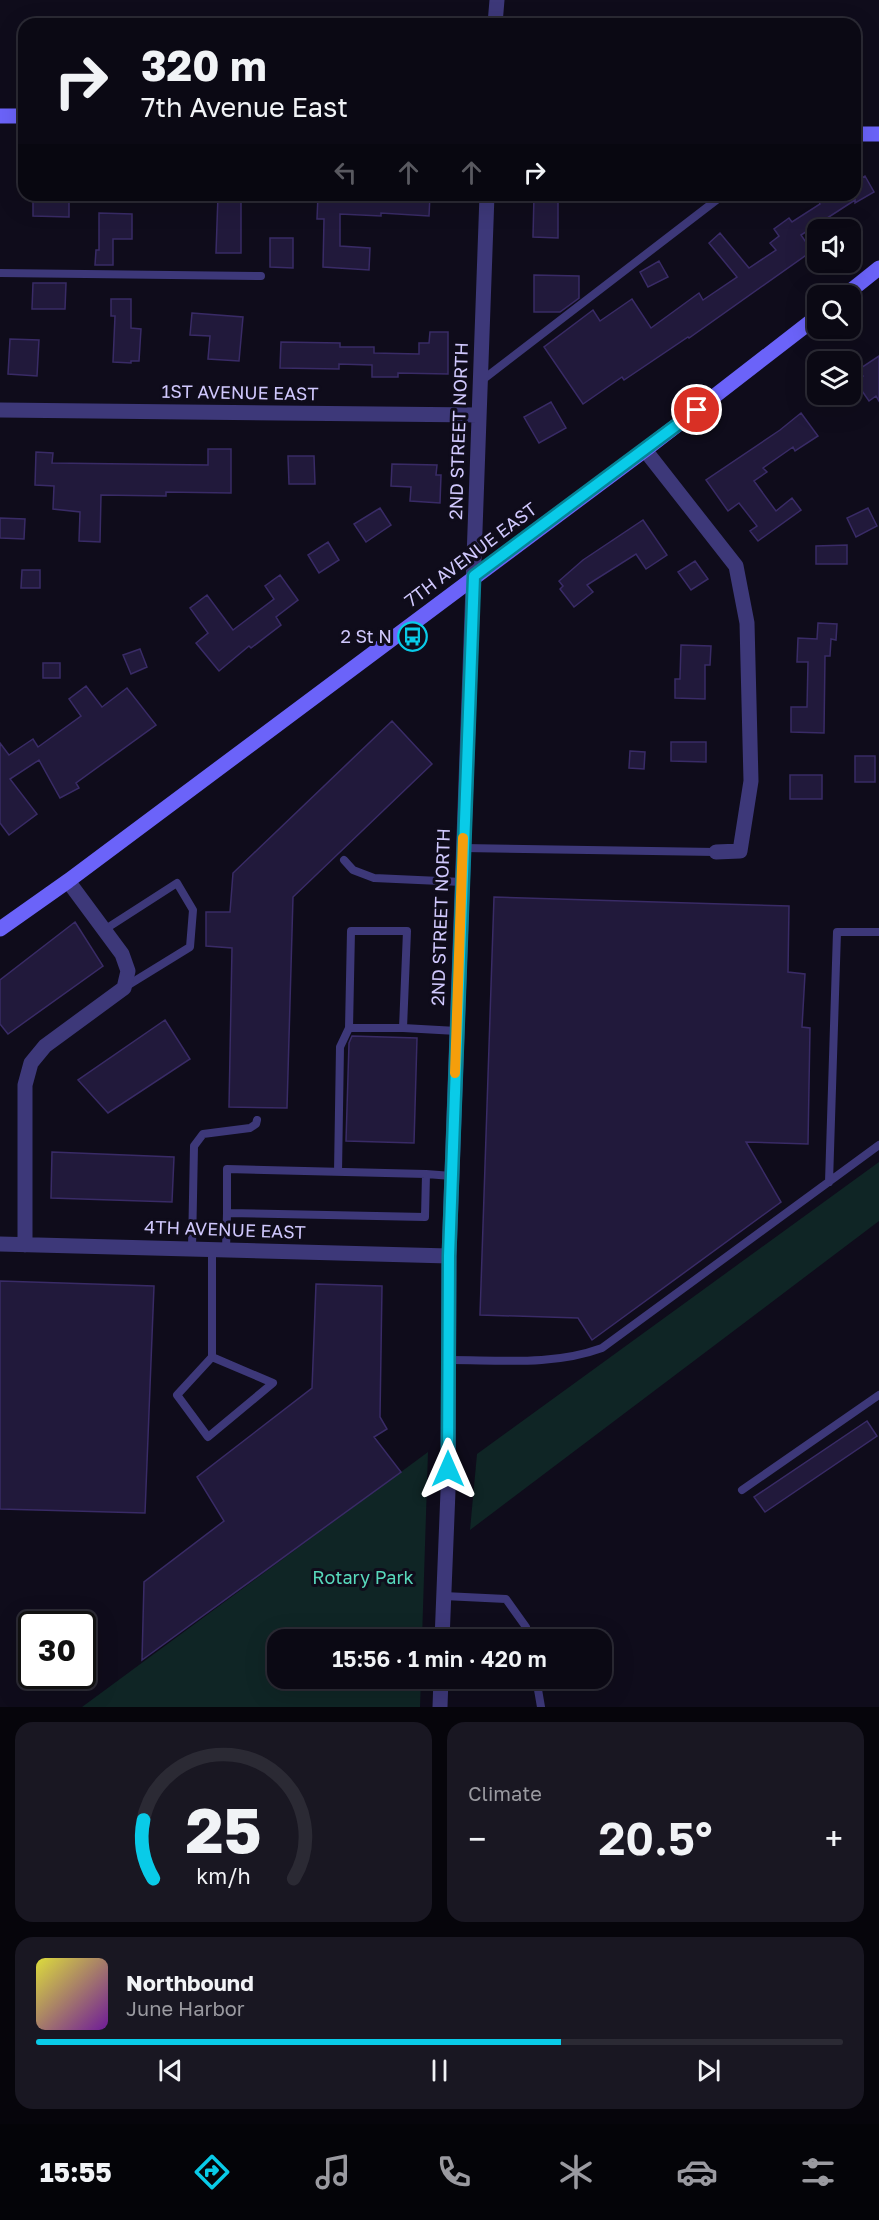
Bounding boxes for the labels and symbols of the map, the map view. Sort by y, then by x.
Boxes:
street label: 2ND STREET NORTH [444,342,472,520]
street label: 1ST AVENUE EAST [161,380,319,404]
pin [671,384,722,435]
street label: 7TH AVENUE EAST [400,497,541,611]
bus stop icon: 2 St N [397,621,429,653]
place label: 2 St N [341,625,392,647]
street label: 2ND STREET NORTH [426,828,454,1006]
street label: 4TH AVENUE EAST [144,1215,306,1243]
position arrow [416,1437,480,1501]
park label: Rotary Park [312,1566,414,1588]
speed limit sign: 30 [18,1611,96,1689]

